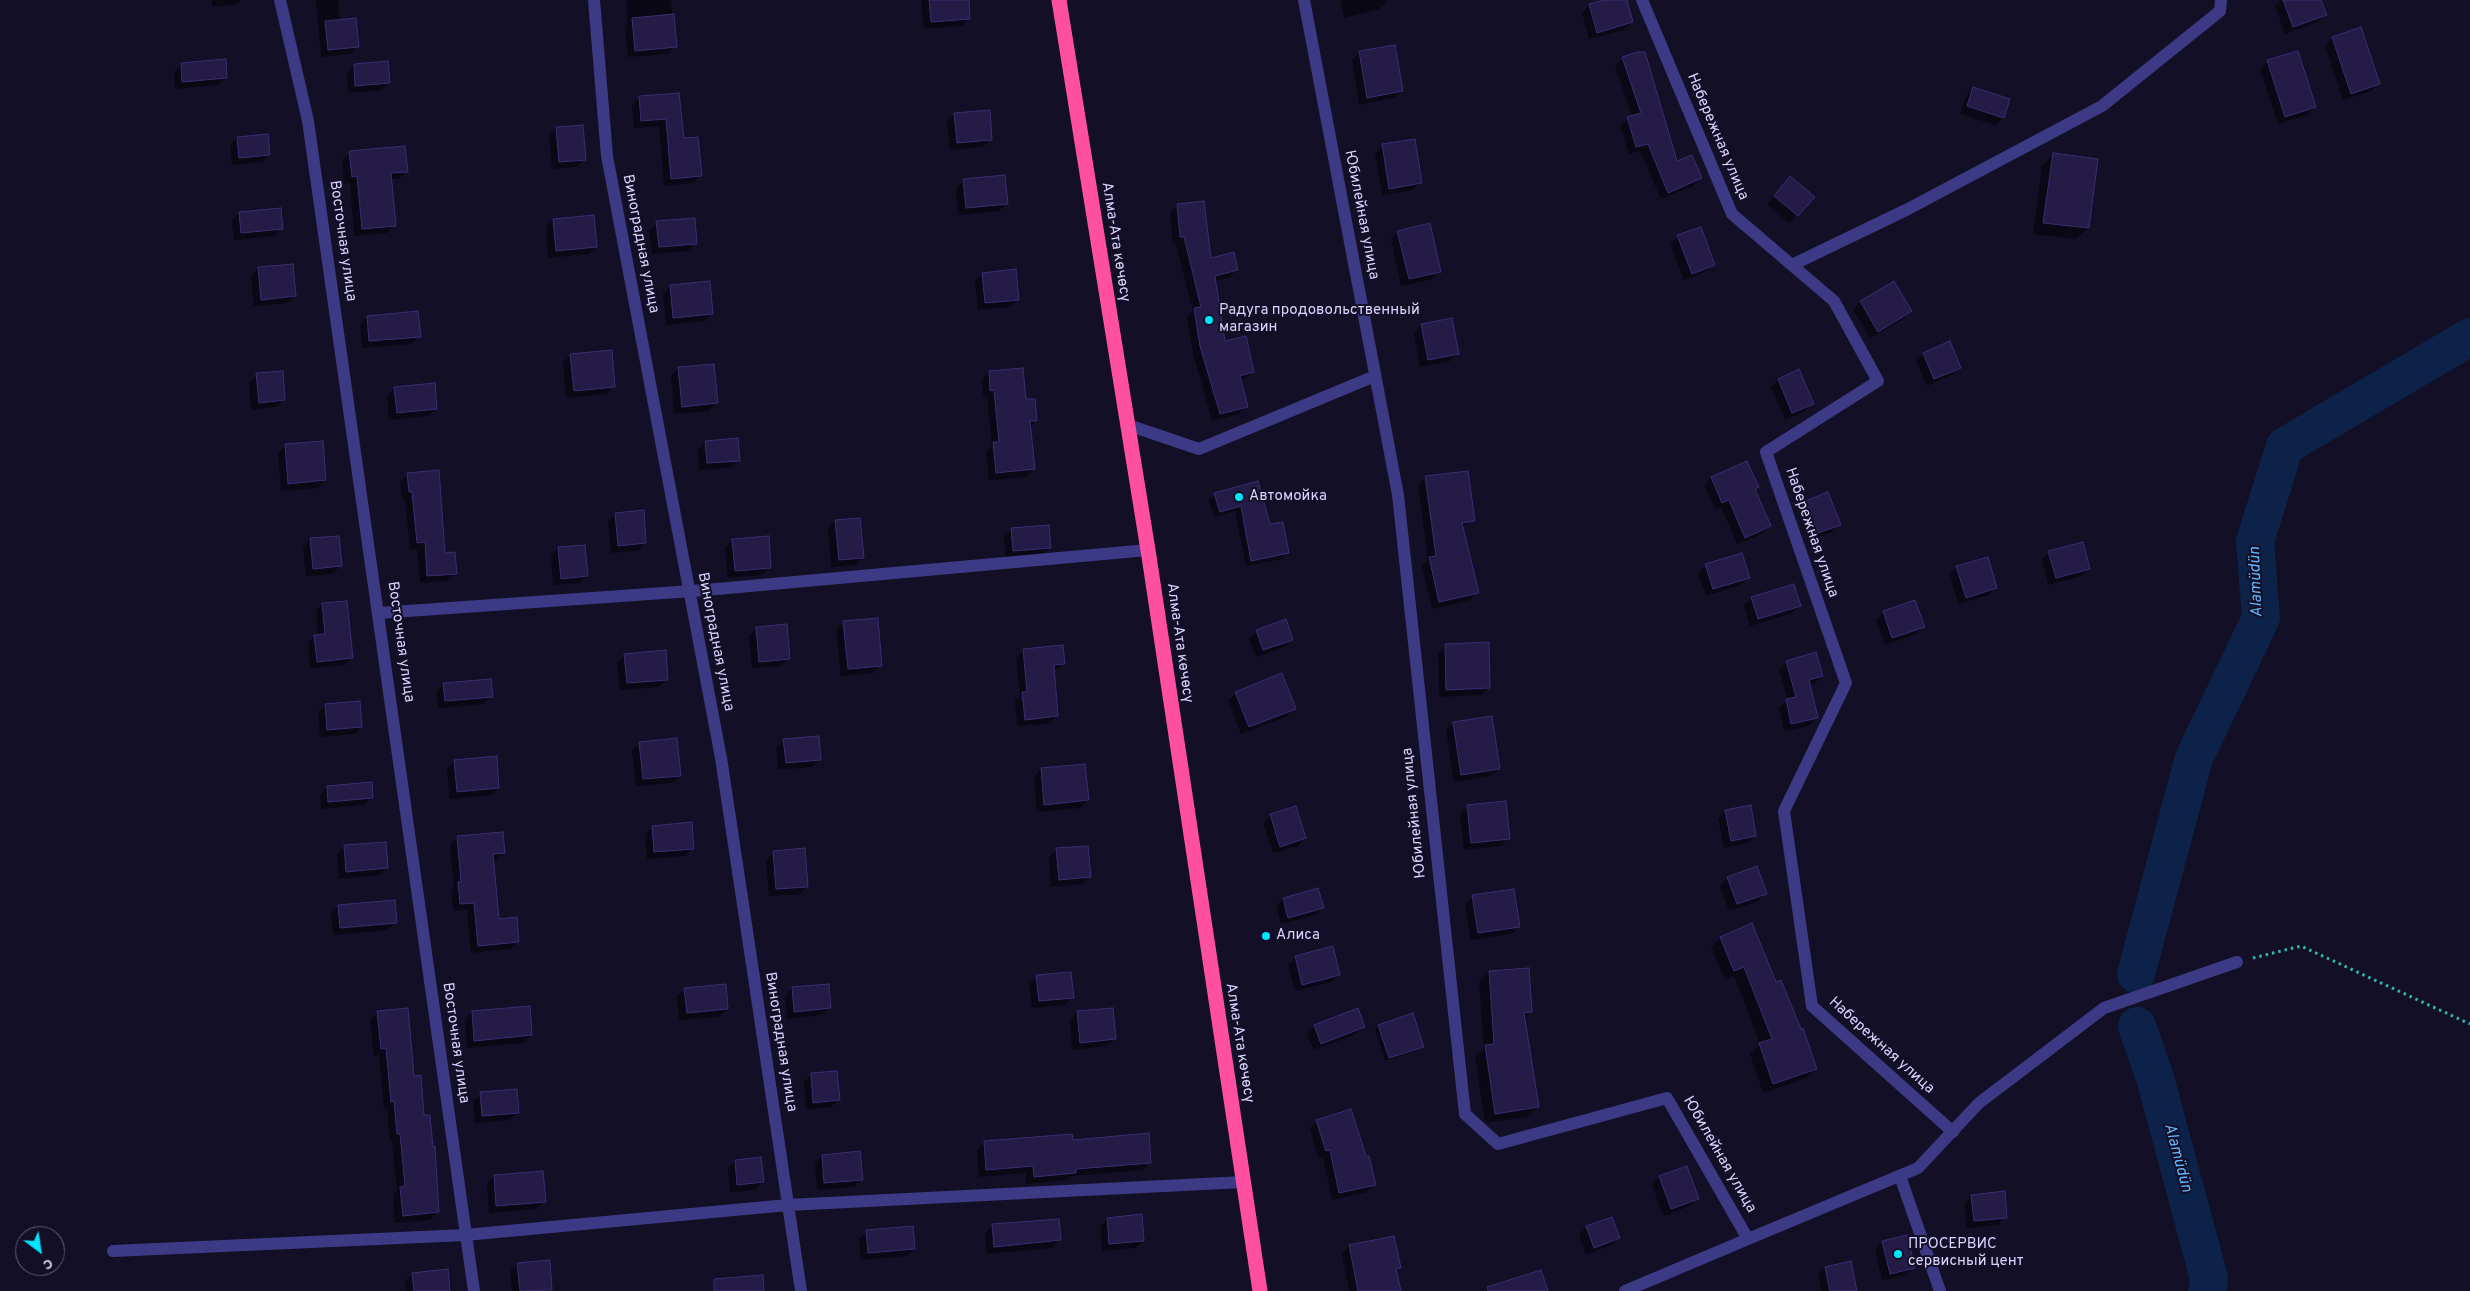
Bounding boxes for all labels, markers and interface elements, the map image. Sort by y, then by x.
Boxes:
street label: Набережная улица [1682,71,1752,203]
street label: Юбилейная улица [1340,149,1382,281]
street label: Виноградная улица [618,173,662,315]
street label: Восточная улица [325,179,359,303]
street label: Алма-Ата көчөсү [1097,181,1133,303]
place label: Радуга продовольственный магазин [1219,302,1420,337]
marker: Радуга продовольственный магазин [1203,314,1215,326]
street label: Набережная улица [1780,466,1842,600]
place label: Автомойка [1249,488,1327,506]
marker: Автомойка [1233,491,1245,503]
water label: Alamüdün [2246,546,2268,618]
street label: Виноградная улица [693,571,737,713]
street label: Восточная улица [383,580,417,704]
street label: Алма-Ата көчөсү [1162,582,1196,704]
street label: Юбилейная улица [1399,747,1431,879]
place label: Алиса [1276,927,1320,945]
marker: Алиса [1260,930,1272,942]
street label: Виноградная улица [760,971,800,1113]
street label: Восточная улица [438,981,472,1105]
street label: Алма-Ата көчөсү [1221,982,1257,1104]
street label: Набережная улица [1824,994,1938,1098]
street label: Юбилейная улица [1678,1094,1760,1216]
water label: Alamüdün [2159,1121,2195,1195]
north arrow [15,1226,65,1276]
place label: ПРОСЕРВИС сервисный цент [1908,1236,2023,1271]
marker: ПРОСЕРВИС сервисный цент [1892,1248,1904,1260]
text: С [39,1254,56,1273]

